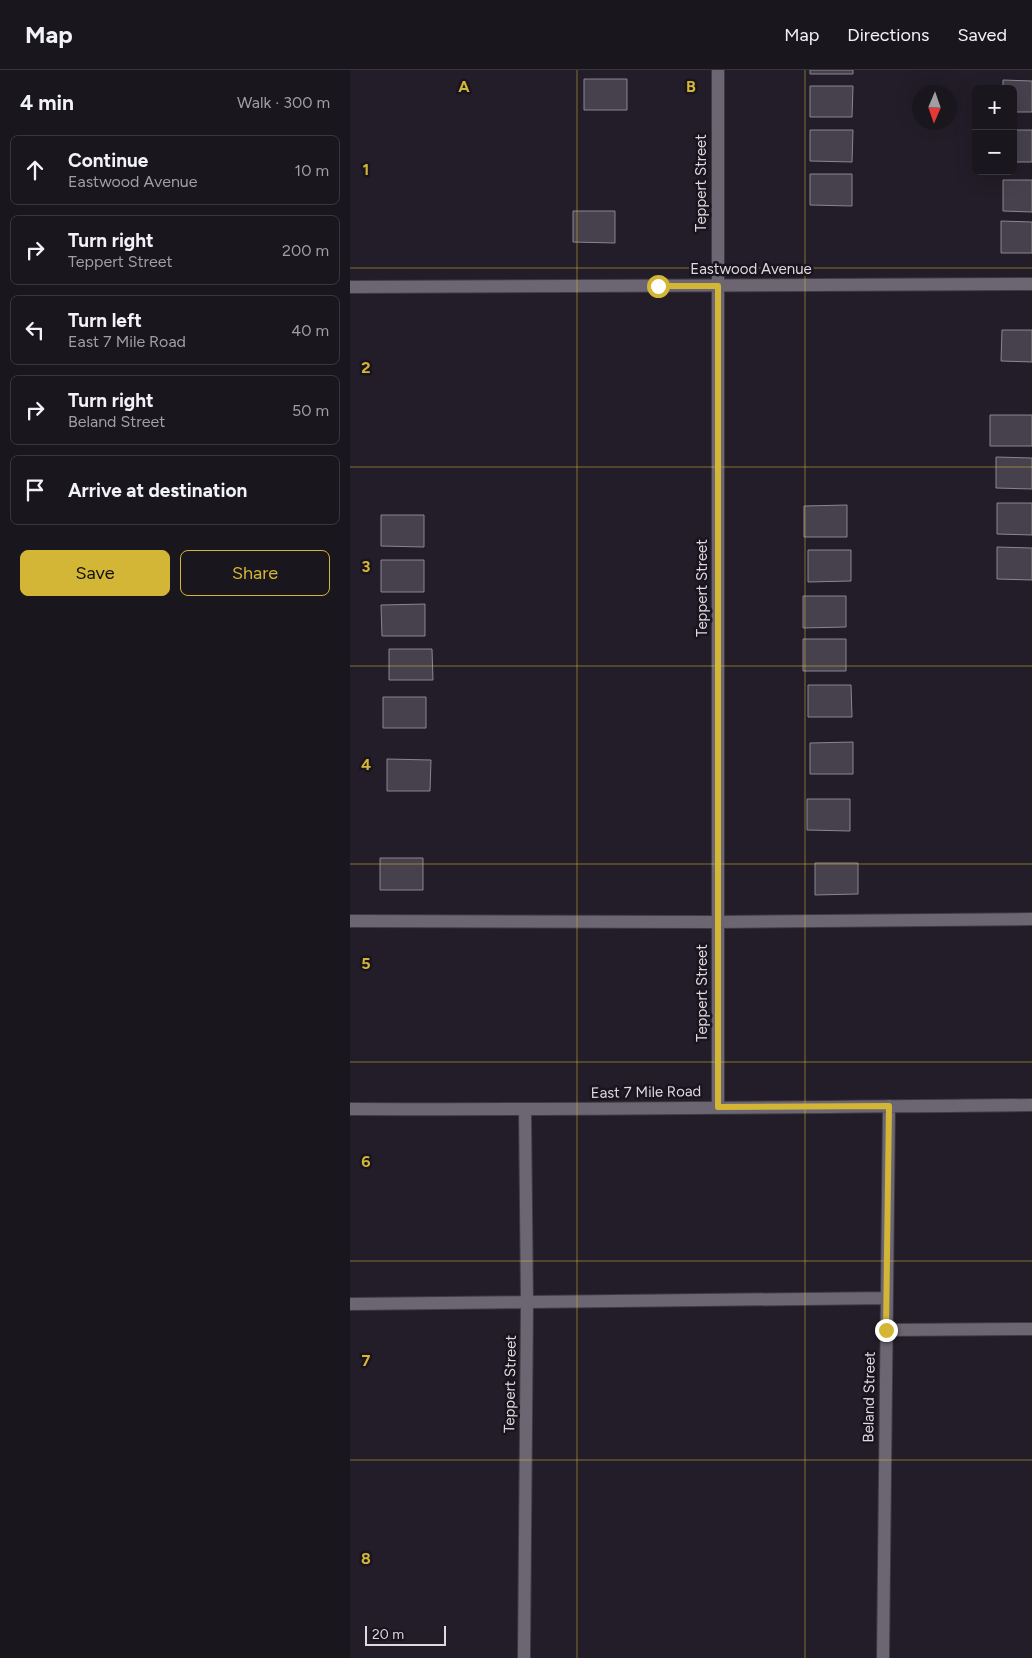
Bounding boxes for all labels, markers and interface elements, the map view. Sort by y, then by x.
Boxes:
text: Map [25,20,73,49]
text: Map [784,24,819,46]
text: Directions [847,24,929,46]
text: Saved [957,24,1007,46]
text: A [458,77,470,96]
text: B [686,77,696,96]
north arrow [912,85,957,130]
map controls [972,85,1017,175]
button: + [972,85,1017,130]
text: 4 min [20,90,74,115]
text: Walk · 300 m [237,93,330,112]
button: − [972,130,1017,175]
street label: Teppert Street [692,134,710,232]
text: Continue [68,149,148,172]
icon: ahead [21,156,49,184]
text: 1 [363,160,369,179]
text: 10 m [295,161,329,180]
text: Eastwood Avenue [68,172,198,191]
text: Turn right [68,229,154,252]
icon: right [21,236,49,264]
text: 200 m [282,241,329,260]
text: Teppert Street [68,252,172,271]
street label: Eastwood Avenue [690,260,812,278]
route start [647,275,670,298]
text: Turn left [68,309,142,332]
icon: left [21,316,49,344]
text: 40 m [291,321,329,340]
text: East 7 Mile Road [68,332,186,351]
text: 2 [361,358,371,377]
text: Turn right [68,389,154,412]
icon: right [21,396,49,424]
text: 50 m [292,401,329,420]
text: Beland Street [68,412,165,431]
icon: arrive [21,476,49,504]
text: Arrive at destination [68,479,247,502]
street label: Teppert Street [693,539,711,637]
button: Save [20,550,170,596]
button: Share [180,550,330,596]
text: 3 [362,557,371,576]
text: 4 [361,755,371,774]
street label: Teppert Street [693,944,711,1042]
text: 5 [361,954,371,973]
street label: East 7 Mile Road [591,1082,701,1102]
text: 6 [361,1152,371,1171]
route end [875,1319,898,1342]
street label: Teppert Street [500,1335,520,1433]
text: 7 [362,1351,371,1370]
street label: Beland Street [859,1351,879,1443]
text: 8 [361,1549,371,1568]
scale bar [365,1623,446,1646]
text: 20 m [372,1626,404,1643]

